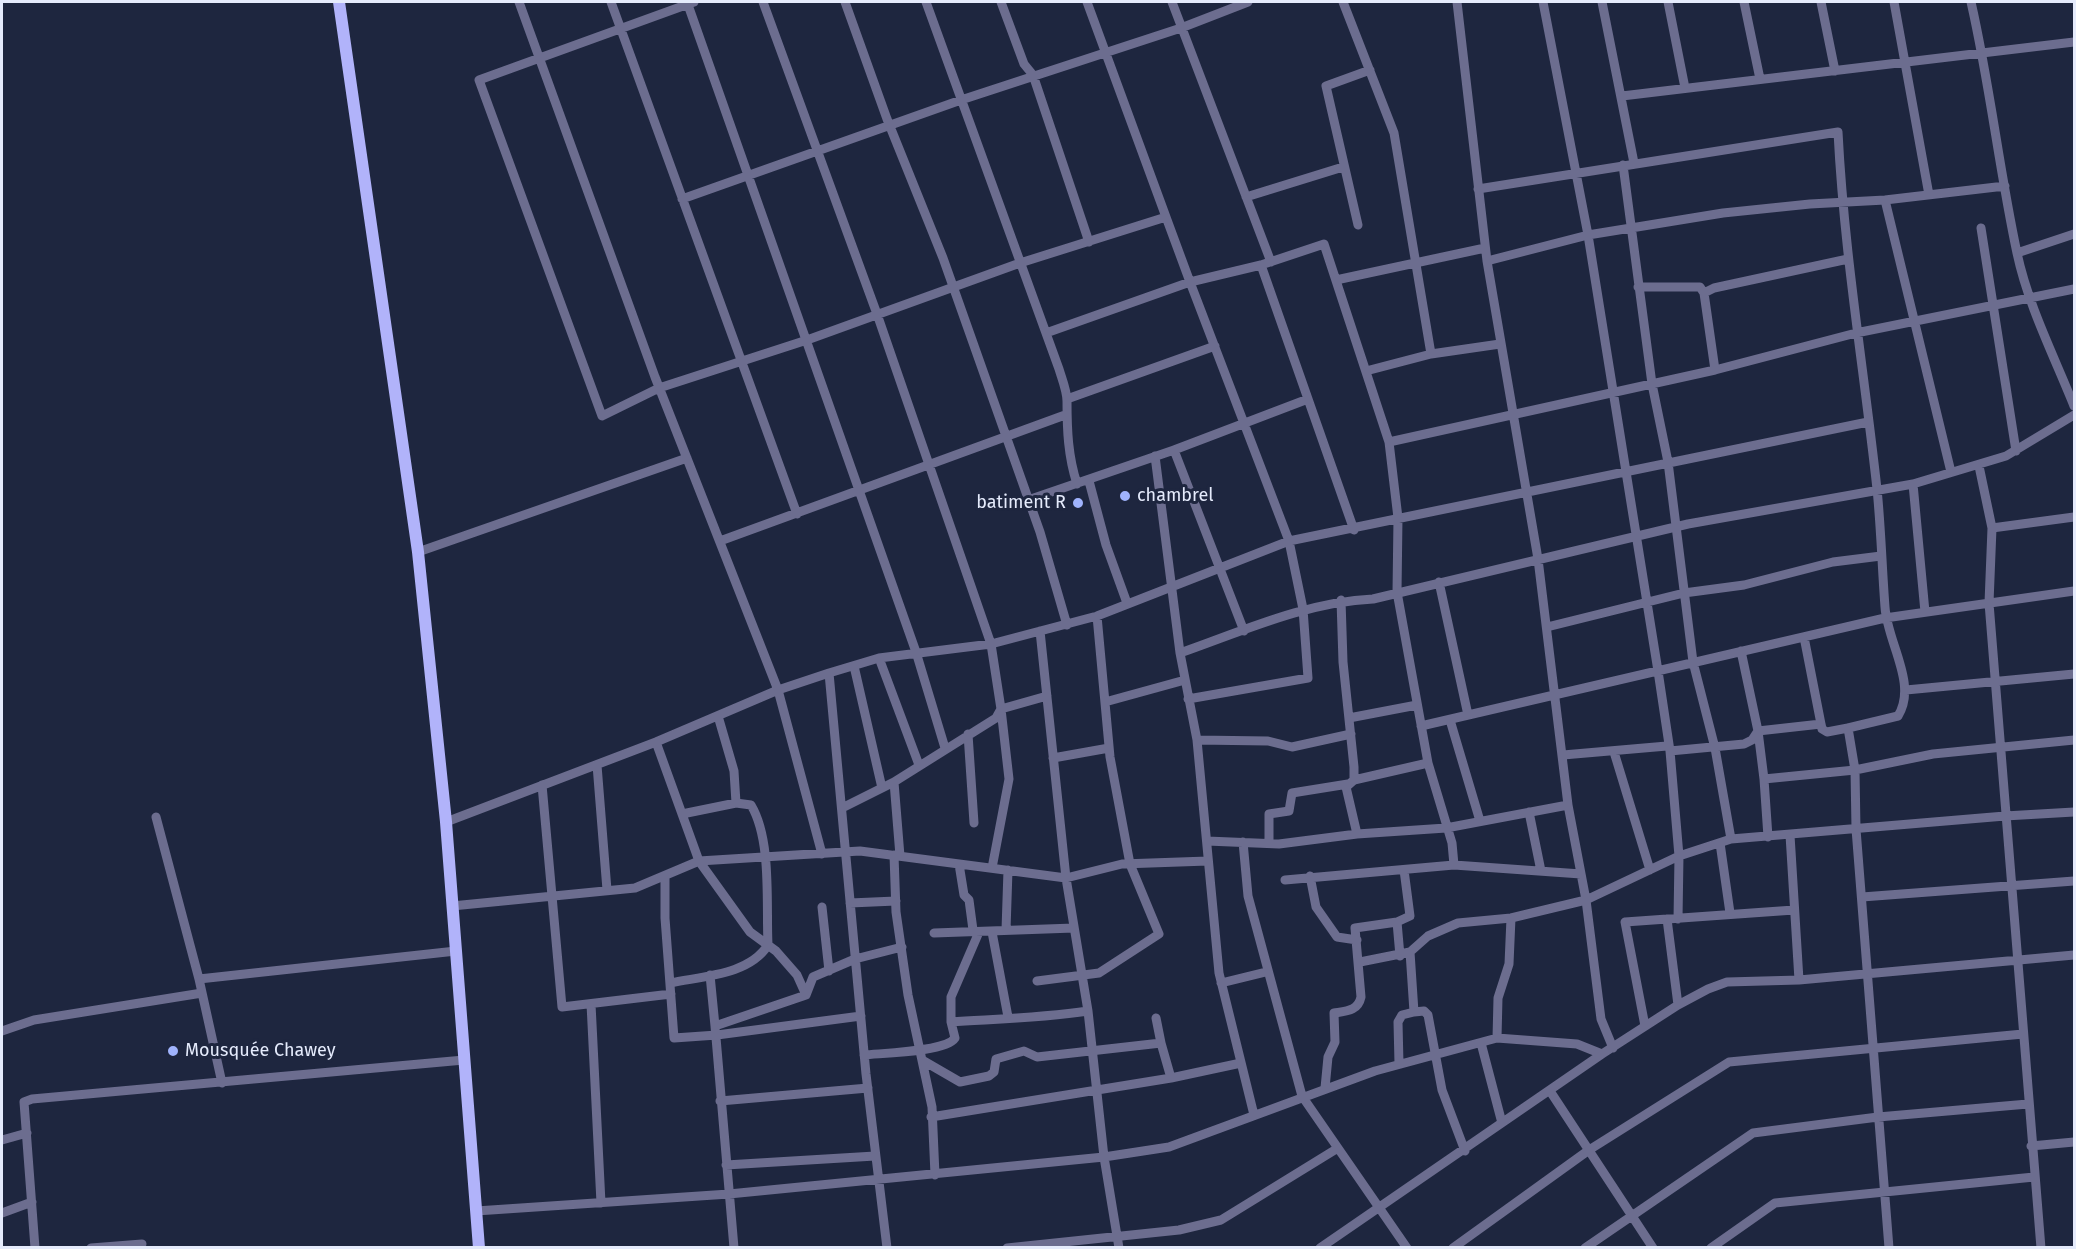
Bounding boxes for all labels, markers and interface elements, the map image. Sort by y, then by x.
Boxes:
place label: chambrel [1137,485,1214,507]
marker: chambrel [1118,489,1132,503]
place label: batiment R [976,492,1066,514]
marker: batiment R [1071,496,1085,510]
place label: Mousquée Chawey [185,1040,336,1062]
marker: Mousquée Chawey [166,1044,180,1058]

